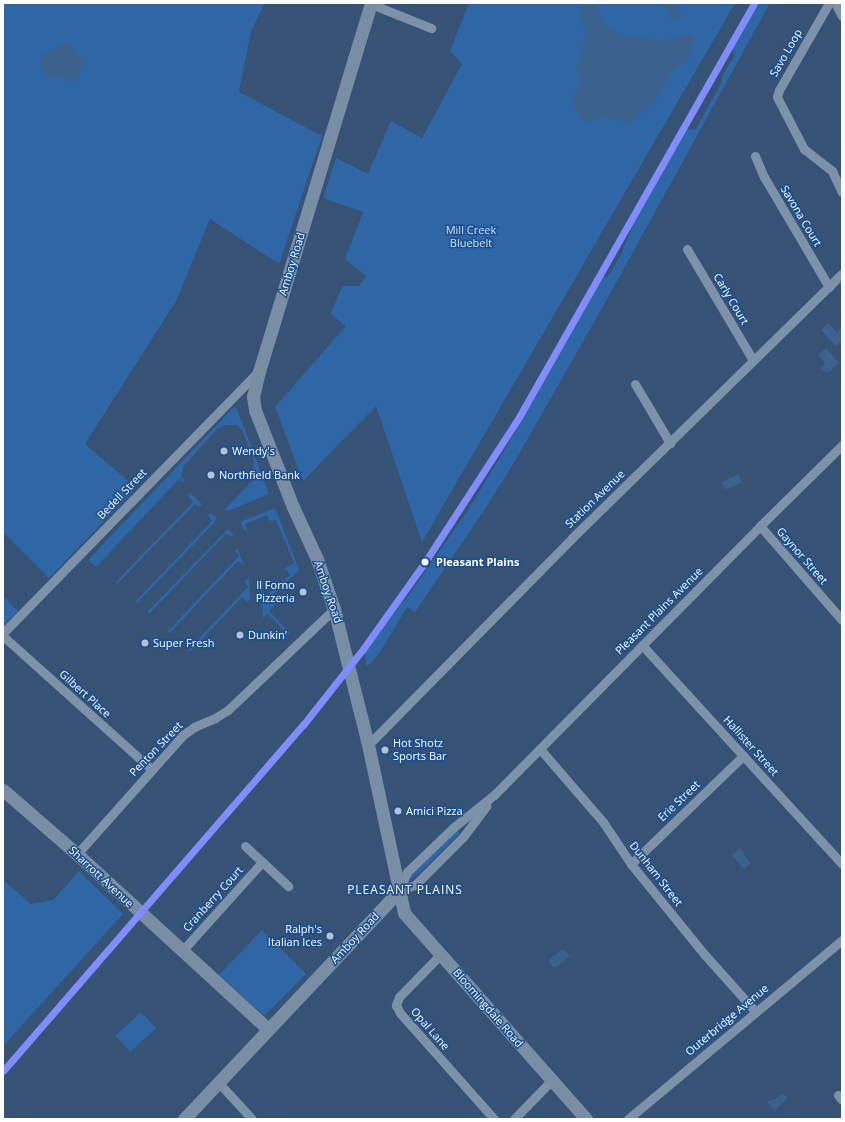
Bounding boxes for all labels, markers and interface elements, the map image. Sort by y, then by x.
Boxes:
street label: Savo Loop [767,27,805,79]
street label: Savona Court [778,183,824,249]
park label: Mill Creek Bluebelt [446,224,496,250]
street label: Amboy Road [276,231,308,297]
street label: Carly Court [711,271,751,327]
place label: Wendy's [232,444,275,458]
marker: Wendy's [219,446,229,456]
street label: Bedell Street [95,466,149,522]
street label: Station Avenue [563,467,627,531]
place label: Northfield Bank [219,468,300,482]
marker: Northfield Bank [206,470,216,480]
street label: Gaynor Street [774,525,830,587]
marker: Pleasant Plains [418,555,432,569]
place label: Pleasant Plains [436,555,519,569]
street label: Amboy Road [311,559,345,625]
street label: Pleasant Plains Avenue [613,565,705,657]
place label: Il Forno Pizzeria [256,579,295,605]
marker: Il Forno Pizzeria [298,587,308,597]
place label: Dunkin' [248,628,287,642]
marker: Dunkin' [235,630,245,640]
place label: Super Fresh [153,636,214,650]
marker: Super Fresh [140,638,150,648]
street label: Gilbert Place [57,667,113,721]
street label: Hallister Street [721,713,781,779]
street label: Penton Street [127,719,185,779]
place label: Hot Shotz Sports Bar [393,737,447,763]
marker: Hot Shotz Sports Bar [380,745,390,755]
street label: Erie Street [655,778,703,824]
place label: Amici Pizza [406,804,463,818]
marker: Amici Pizza [393,806,403,816]
street label: Dunham Street [627,839,685,909]
street label: Sharrott Avenue [66,844,136,910]
street label: Cranberry Court [180,864,246,934]
district label: PLEASANT PLAINS [347,883,463,897]
street label: Amboy Road [328,910,382,966]
place label: Ralph's Italian Ices [268,923,322,949]
marker: Ralph's Italian Ices [325,931,335,941]
street label: Bloomingdale Road [450,966,526,1050]
street label: Outerbridge Avenue [683,982,771,1058]
street label: Opal Lane [408,1005,452,1053]

